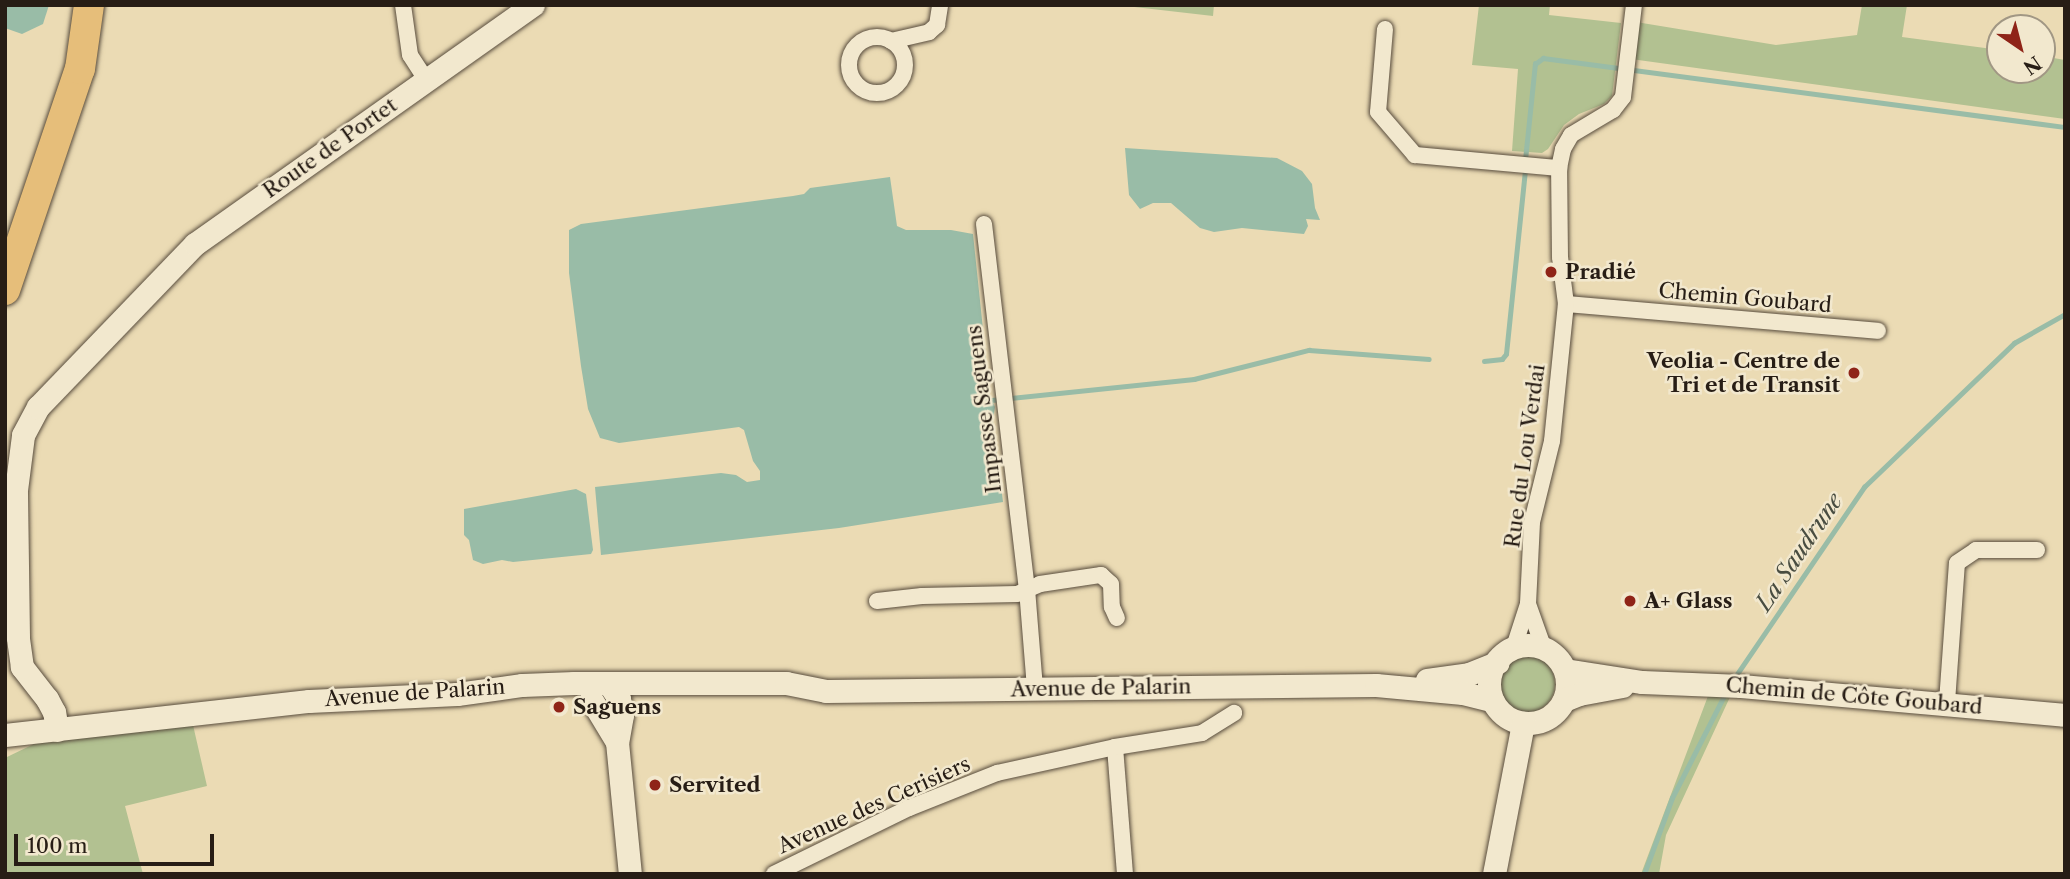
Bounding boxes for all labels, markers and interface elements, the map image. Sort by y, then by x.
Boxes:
north arrow [1986,14,2056,84]
text: N [2019,51,2046,79]
street label: Route de Portet [258,92,402,204]
place label: Pradié [1565,259,1636,285]
marker: Pradié [1543,264,1559,280]
street label: Chemin Goubard [1657,278,1833,318]
street label: Impasse Saguens [961,324,1007,494]
place label: Veolia - Centre de Tri et de Transit [1646,348,1840,398]
street label: Rue du Lou Verdai [1500,362,1550,550]
marker: Veolia - Centre de Tri et de Transit [1846,365,1862,381]
water label: La Saudrune [1750,488,1848,616]
place label: A+ Glass [1644,588,1733,614]
marker: A+ Glass [1622,593,1638,609]
street label: Chemin de Côte Goubard [1725,672,1983,720]
street label: Avenue de Palarin [324,674,506,712]
street label: Avenue de Palarin [1010,674,1192,702]
place label: Saguens [573,694,661,720]
marker: Saguens [551,699,567,715]
street label: Avenue des Cerisiers [774,751,974,859]
place label: Servited [669,772,761,798]
marker: Servited [647,777,663,793]
scale bar [18,820,217,864]
text: 100 m [27,833,88,858]

